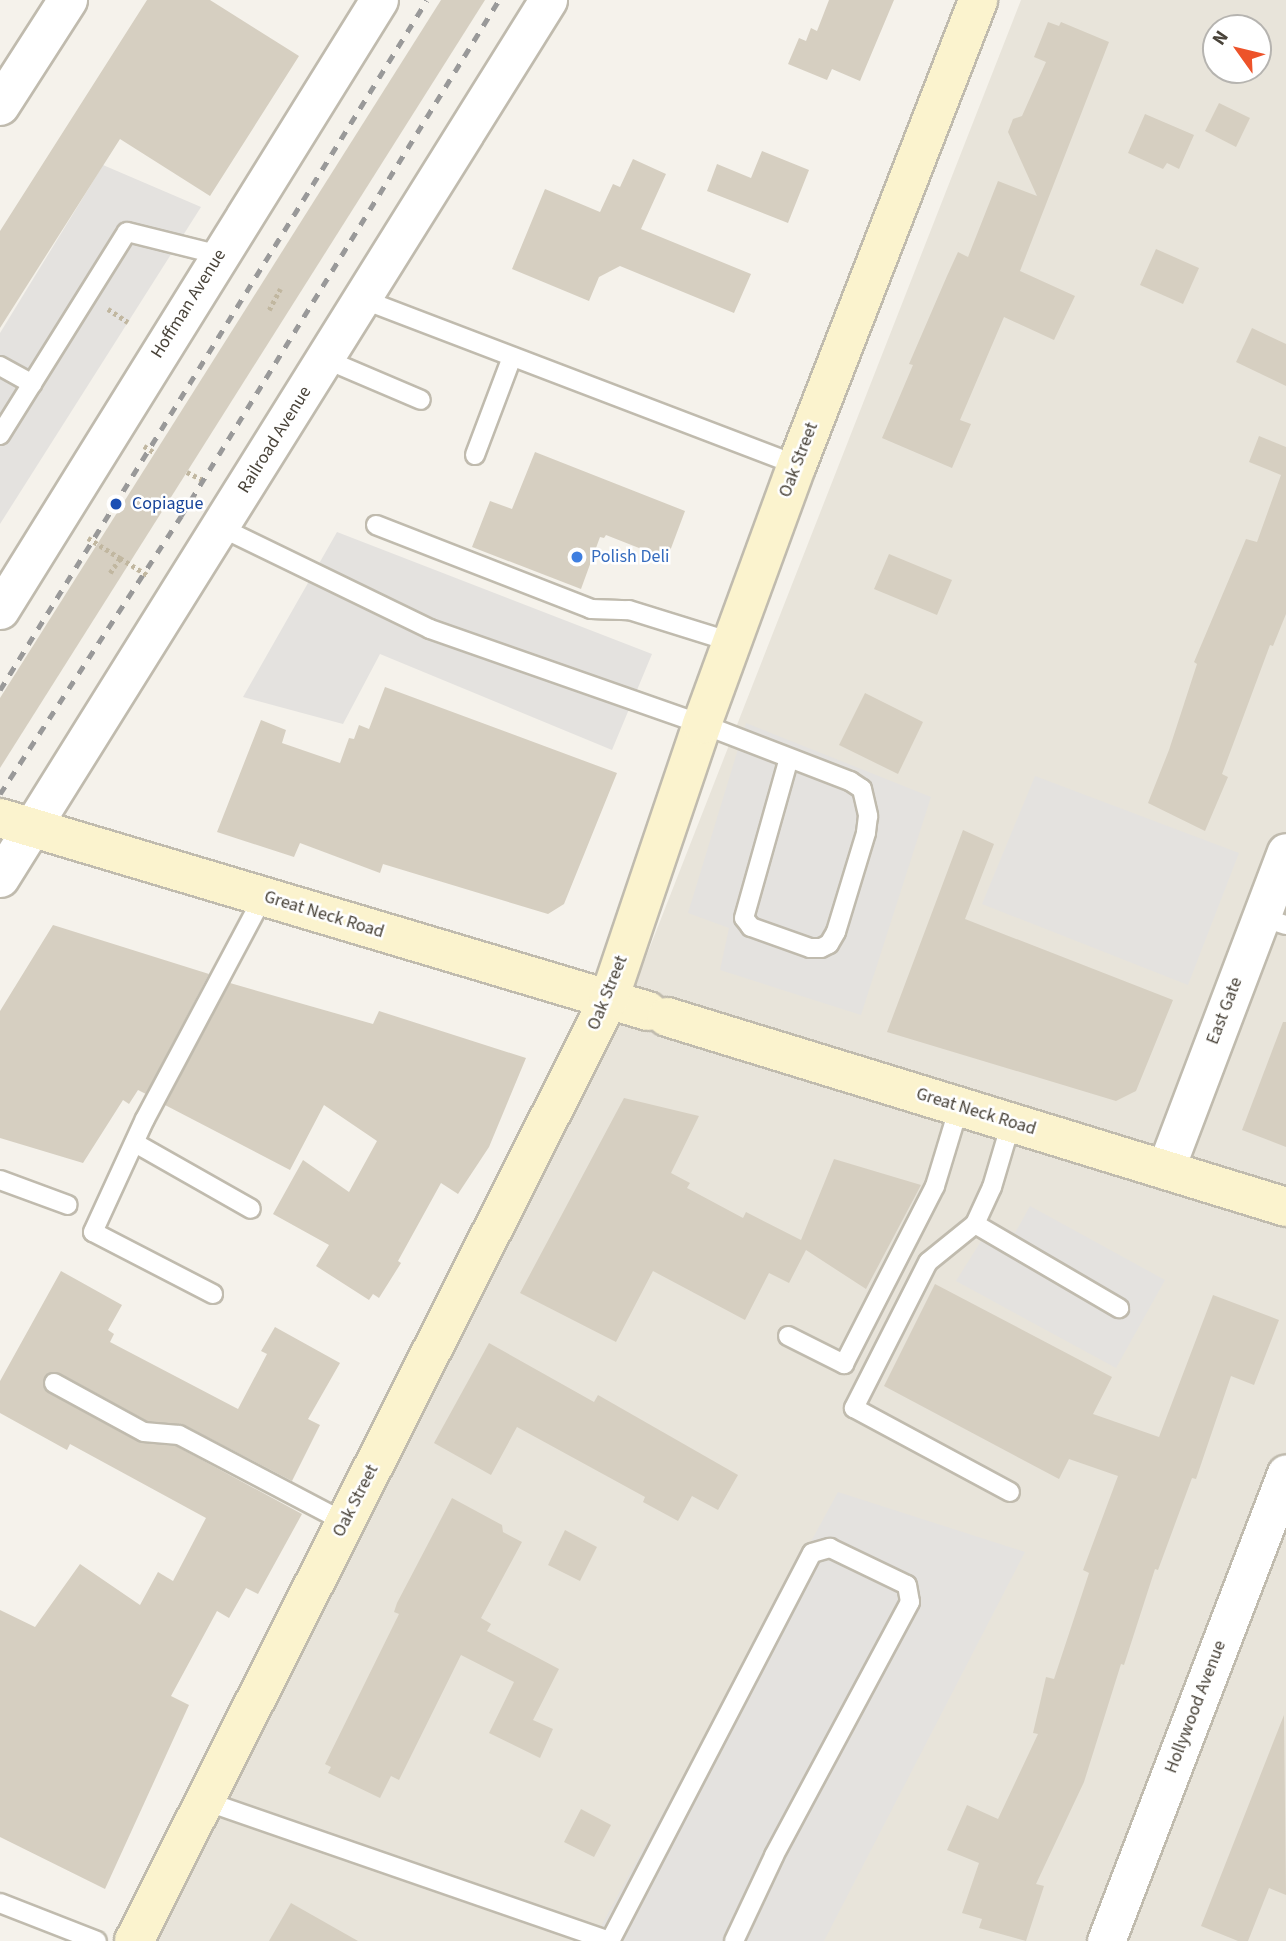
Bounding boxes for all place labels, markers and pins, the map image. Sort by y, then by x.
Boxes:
place label: Copiague [132,493,203,515]
marker: Copiague [106,494,126,514]
place label: Polish Deli [591,546,669,568]
marker: Polish Deli [569,549,585,565]

